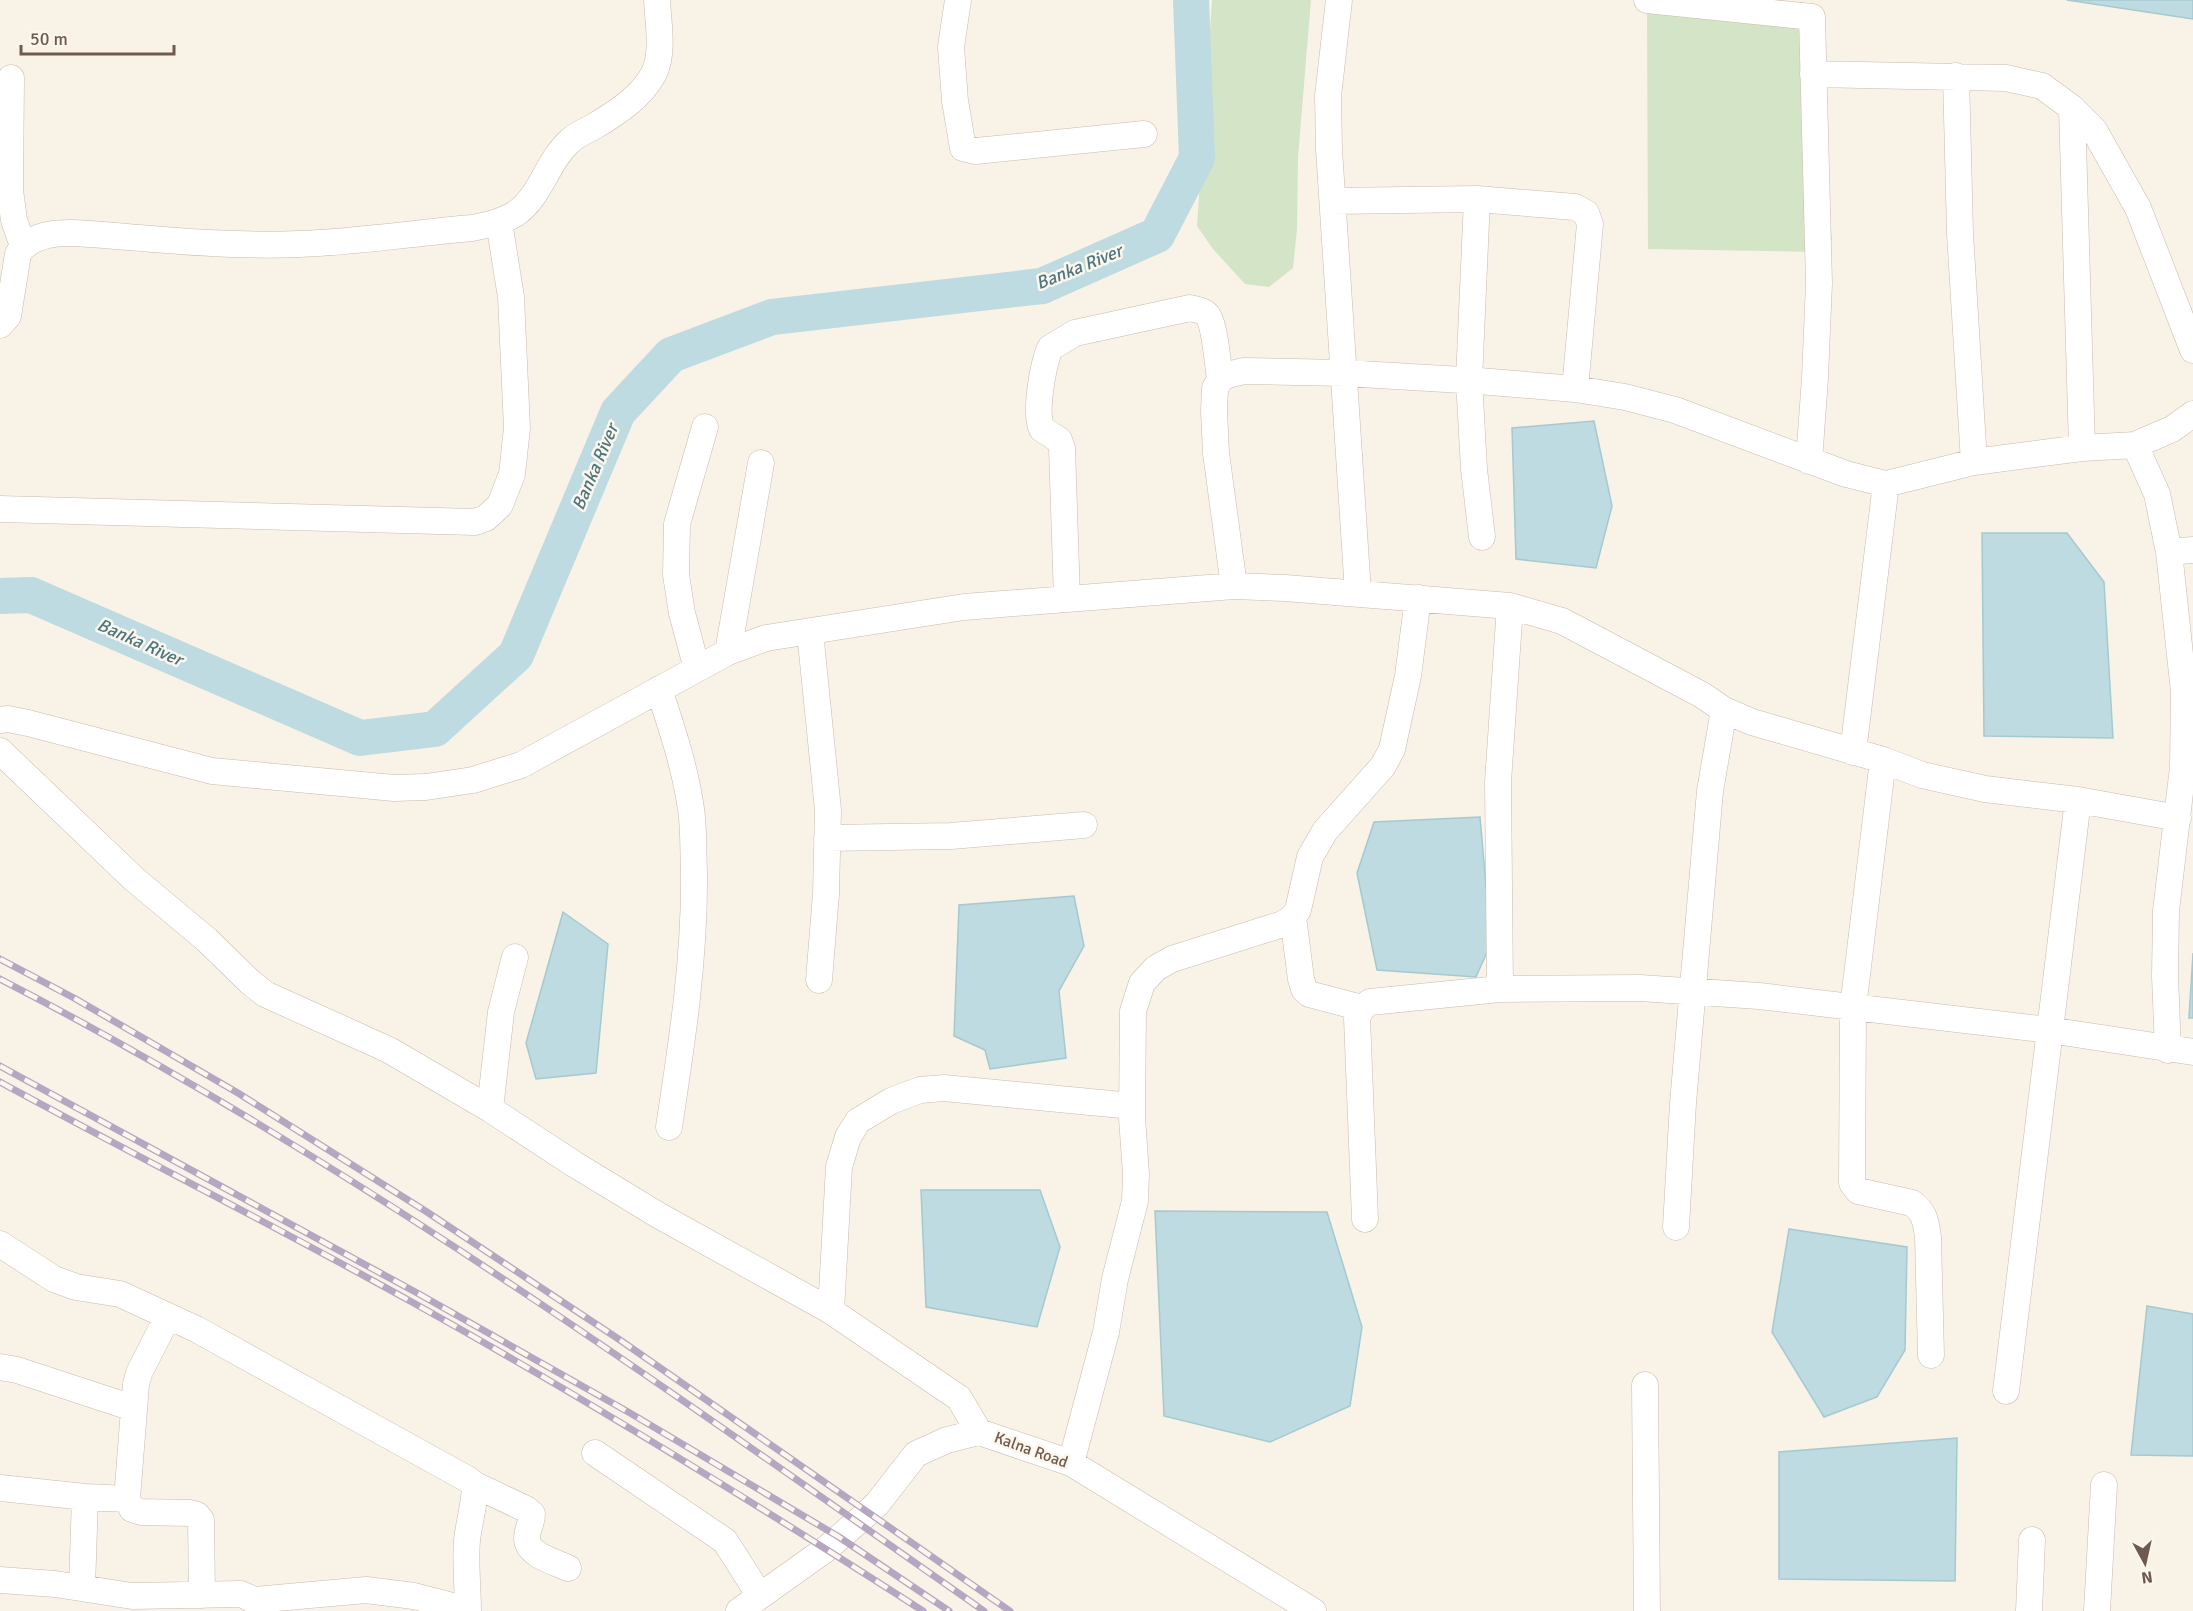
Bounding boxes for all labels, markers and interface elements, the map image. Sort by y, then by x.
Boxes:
scale bar [21,18,174,56]
text: 50 m [30,28,68,50]
water label: Banka River [1033,239,1128,294]
water label: Banka River [567,419,624,513]
water label: Banka River [94,613,188,672]
street label: Kalna Road [991,1427,1071,1473]
north arrow [2115,1533,2175,1593]
text: N [2140,1566,2154,1588]

